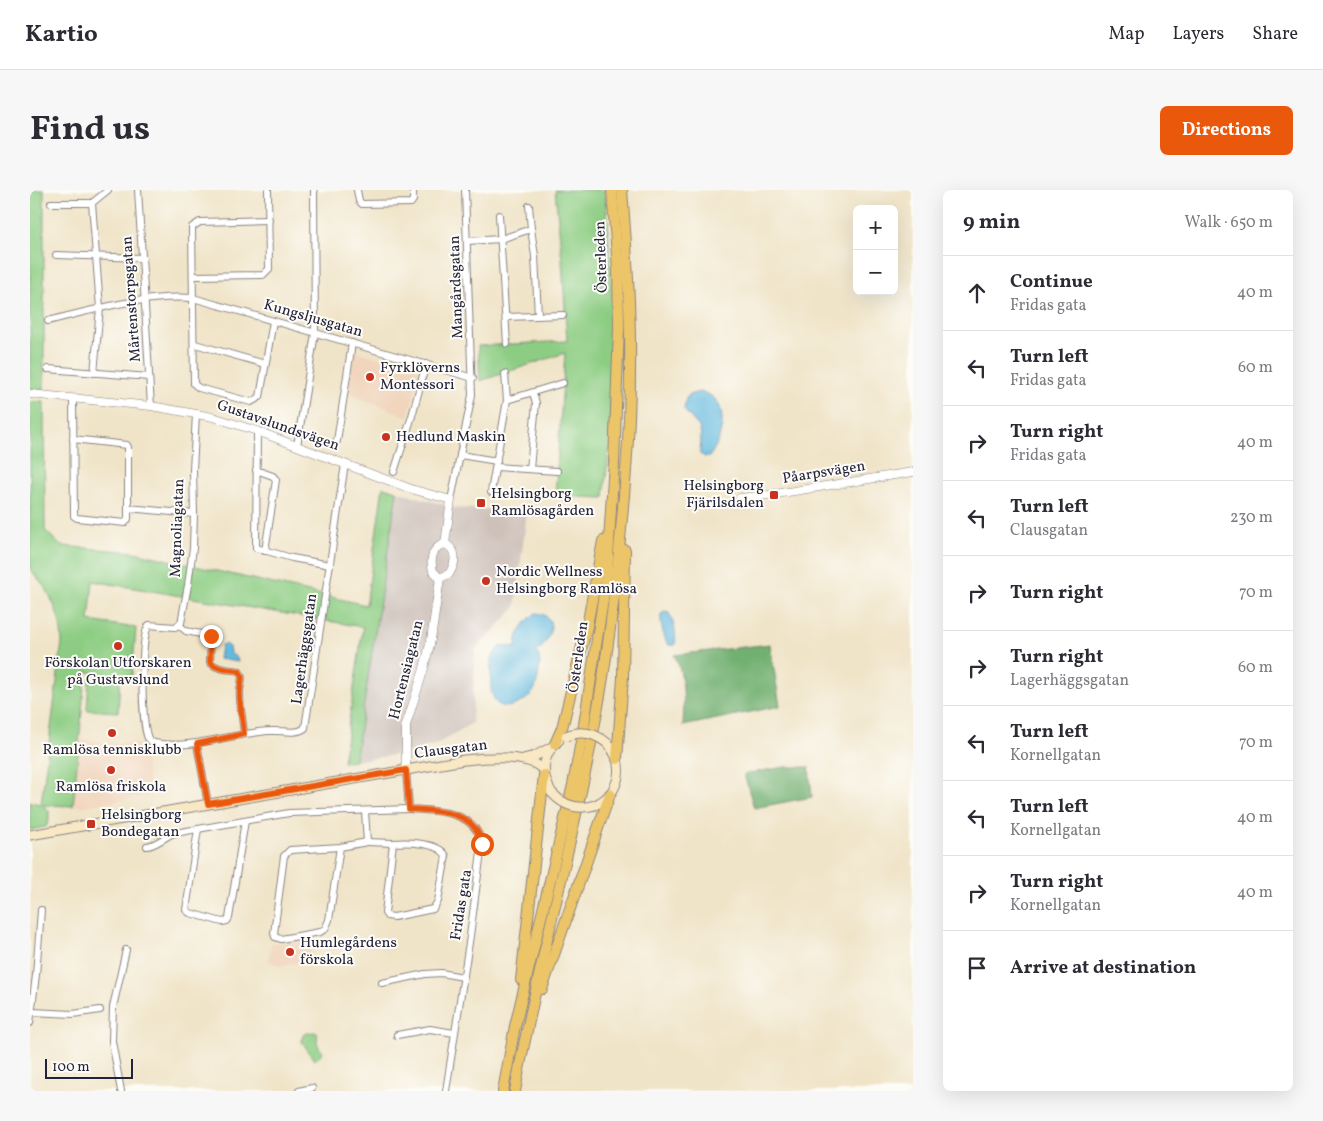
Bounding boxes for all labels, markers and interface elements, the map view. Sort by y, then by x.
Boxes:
text: Kartio [25,18,98,52]
text: Map [1108,22,1144,47]
text: Layers [1172,22,1224,47]
text: Share [1252,22,1298,47]
text: Find us [30,106,150,154]
button: Directions [1160,106,1293,155]
map controls [853,205,898,295]
button: + [853,205,898,250]
text: 9 min [963,208,1020,237]
text: Walk · 650 m [1185,212,1273,234]
street label: Österleden [590,221,614,293]
street label: Mårtenstorpsgatan [117,235,147,363]
street label: Mangårdsgatan [445,235,469,339]
button: − [853,250,898,295]
text: Continue [1010,269,1093,295]
icon: ahead [963,279,991,307]
text: 40 m [1237,282,1273,304]
street label: Kungsljusgatan [261,295,365,343]
text: Fridas gata [1010,295,1087,317]
text: Turn left [1010,344,1089,370]
icon: left [963,354,991,382]
text: 60 m [1238,357,1273,379]
place label: Fyrklöverns Montessori [380,358,460,396]
text: Fridas gata [1010,370,1087,392]
marker: Fyrklöverns Montessori [364,371,376,383]
street label: Gustavslundsvägen [214,395,342,457]
text: Turn right [1010,419,1103,445]
place label: Hedlund Maskin [396,427,506,448]
icon: right [963,429,991,457]
marker: Hedlund Maskin [380,431,392,443]
text: 40 m [1237,432,1273,454]
text: Fridas gata [1010,445,1087,467]
street label: Påarpsvägen [781,456,867,490]
place label: Helsingborg Fjärilsdalen [683,476,764,514]
street label: Magnoliagatan [166,478,190,578]
place label: Helsingborg Ramlösagården [491,484,594,522]
marker: Helsingborg Fjärilsdalen [768,489,780,501]
text: Turn left [1010,494,1089,520]
marker: Helsingborg Ramlösagården [475,497,487,509]
icon: left [963,504,991,532]
text: 230 m [1230,507,1273,529]
text: Clausgatan [1010,520,1088,542]
place label: Nordic Wellness Helsingborg Ramlösa [496,562,637,600]
marker: Nordic Wellness Helsingborg Ramlösa [480,575,492,587]
icon: right [963,579,991,607]
text: Turn right [1010,580,1103,606]
text: 70 m [1239,582,1273,604]
street label: Lagerhäggsgatan [287,592,323,706]
street label: Hortensiagatan [385,618,430,722]
street label: Österleden [564,620,594,694]
route end [200,625,223,648]
marker: Förskolan Utforskaren på Gustavslund [112,640,124,652]
text: Turn right [1010,644,1103,670]
place label: Förskolan Utforskaren på Gustavslund [44,653,192,691]
icon: right [963,654,991,682]
text: 60 m [1238,657,1273,679]
text: Lagerhäggsgatan [1010,670,1129,692]
text: Turn left [1010,719,1089,745]
marker: Ramlösa tennisklubb [106,727,118,739]
icon: left [963,729,991,757]
text: 70 m [1239,732,1273,754]
street label: Clausgatan [413,735,489,765]
place label: Ramlösa tennisklubb [43,740,181,761]
text: Kornellgatan [1010,745,1101,767]
marker: Ramlösa friskola [105,764,117,776]
place label: Ramlösa friskola [56,777,166,798]
text: Turn left [1010,794,1089,820]
icon: left [963,804,991,832]
place label: Helsingborg Bondegatan [101,805,182,843]
text: 40 m [1237,807,1273,829]
marker: Helsingborg Bondegatan [85,818,97,830]
text: Kornellgatan [1010,820,1101,842]
route start [471,833,494,856]
street label: Fridas gata [446,868,478,942]
text: Turn right [1010,869,1103,895]
icon: right [963,879,991,907]
text: 40 m [1237,882,1273,904]
text: Kornellgatan [1010,895,1101,917]
place label: Humlegårdens förskola [300,933,397,971]
marker: Humlegårdens förskola [284,946,296,958]
icon: arrive [963,954,991,982]
text: Arrive at destination [1010,955,1196,981]
scale bar [45,1056,132,1079]
text: 100 m [52,1058,90,1077]

